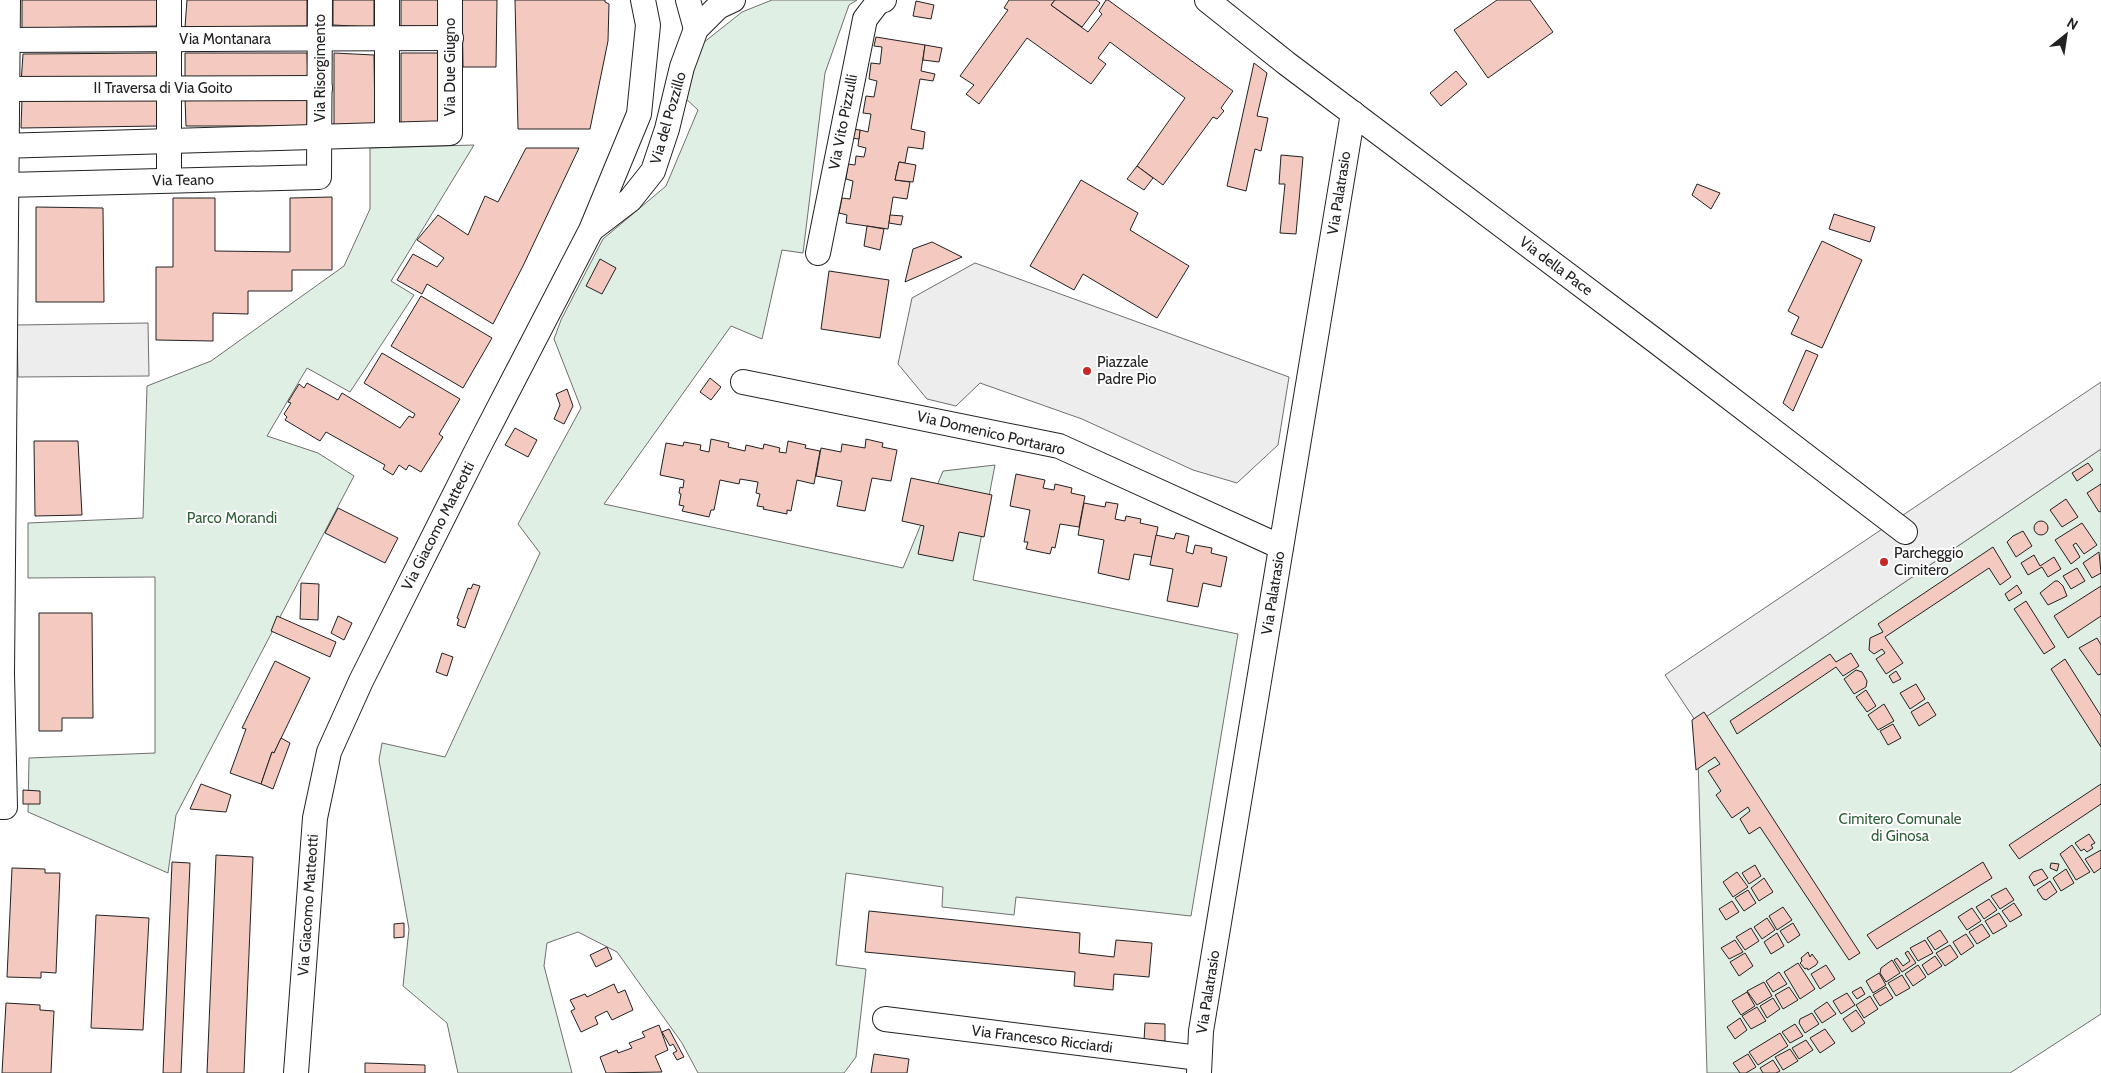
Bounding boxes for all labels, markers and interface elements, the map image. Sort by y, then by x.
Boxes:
north arrow [2041,10,2091,60]
text: N [2064,13,2081,34]
street label: Via Risorgimento [311,14,329,122]
street label: Via Due Giugno [441,18,459,116]
street label: Via Montanara [179,30,272,48]
street label: Via del Pozzillo [646,70,690,166]
street label: Via Vito Pizzulli [825,73,861,171]
street label: II Traversa di Via Goito [94,79,232,97]
street label: Via Palatrasio [1324,150,1354,236]
street label: Via Teano [152,170,214,190]
street label: Via della Pace [1516,233,1596,300]
place label: Piazzale Padre Pio [1097,353,1156,388]
marker: Piazzale Padre Pio [1081,365,1093,377]
street label: Via Domenico Portararo [915,407,1067,459]
street label: Via Giacomo Matteotti [398,459,478,593]
park label: Parco Morandi [187,509,277,527]
place label: Parcheggio Cimitero [1894,544,1963,579]
street label: Via Palatrasio [1258,550,1288,636]
marker: Parcheggio Cimitero [1878,556,1890,568]
park label: Cimitero Comunale di Ginosa [1838,810,1962,845]
street label: Via Giacomo Matteotti [294,834,322,976]
street label: Via Palatrasio [1193,949,1223,1035]
street label: Via Francesco Ricciardi [970,1021,1114,1057]

